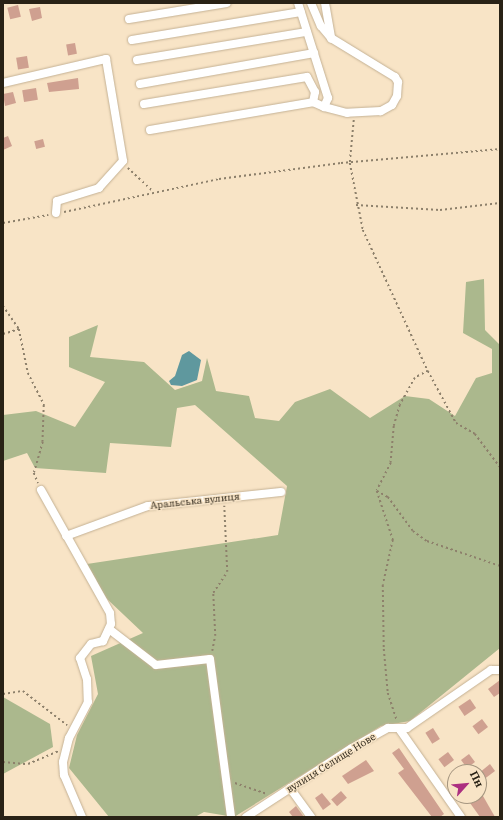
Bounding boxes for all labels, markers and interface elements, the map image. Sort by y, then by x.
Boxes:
street label: Аральська вулиця [150,490,240,512]
street label: вулиця Селище Нове [284,731,378,795]
north arrow [447,764,487,804]
text: Пн [467,769,487,789]

